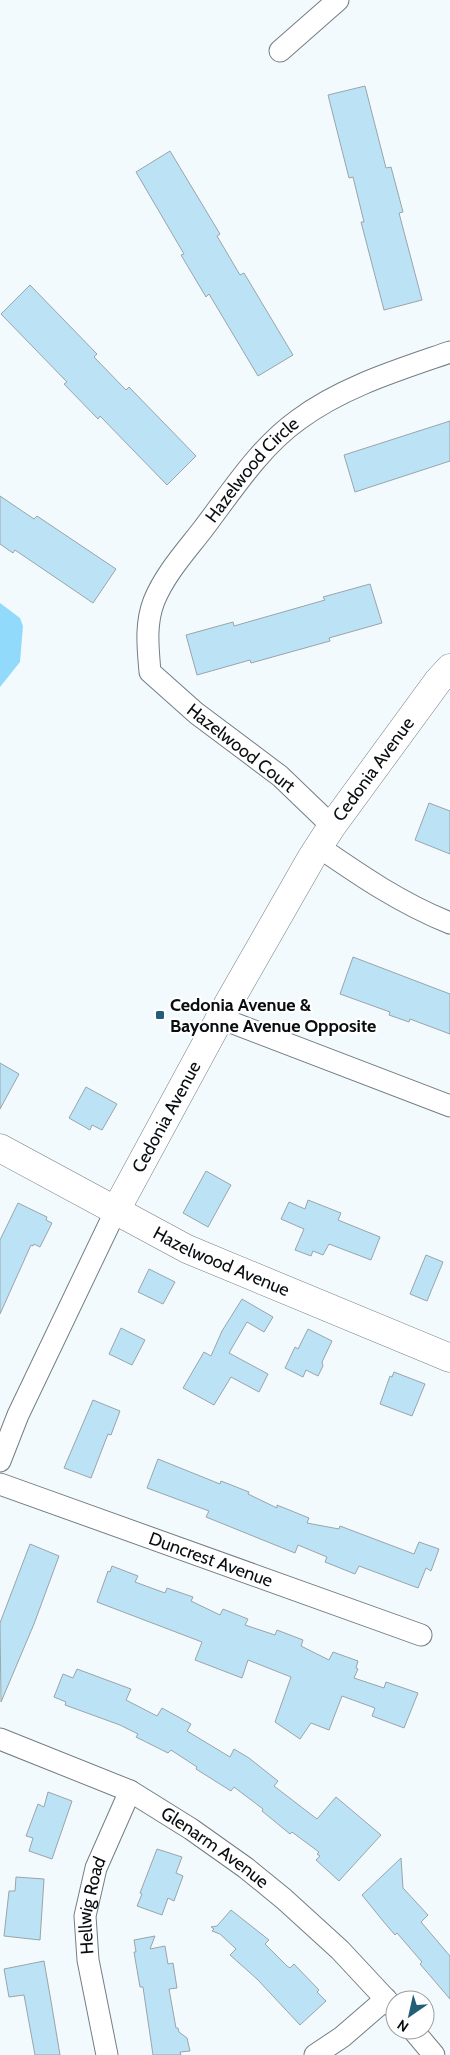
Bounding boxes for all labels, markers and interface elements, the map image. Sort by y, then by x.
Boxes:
street label: Hazelwood Circle [201,412,303,527]
street label: Hazelwood Court [182,699,300,797]
street label: Cedonia Avenue [328,713,419,826]
place label: Cedonia Avenue & Bayonne Avenue Opposite [170,994,376,1037]
marker: Cedonia Avenue & Bayonne Avenue Opposite [154,1009,166,1021]
street label: Cedonia Avenue [127,1057,206,1176]
street label: Hazelwood Avenue [149,1222,293,1301]
street label: Duncrest Avenue [146,1527,276,1592]
street label: Glenarm Avenue [157,1802,273,1893]
street label: Hellwig Road [74,1853,111,1955]
north arrow [385,1990,435,2040]
text: N [394,2016,412,2036]

